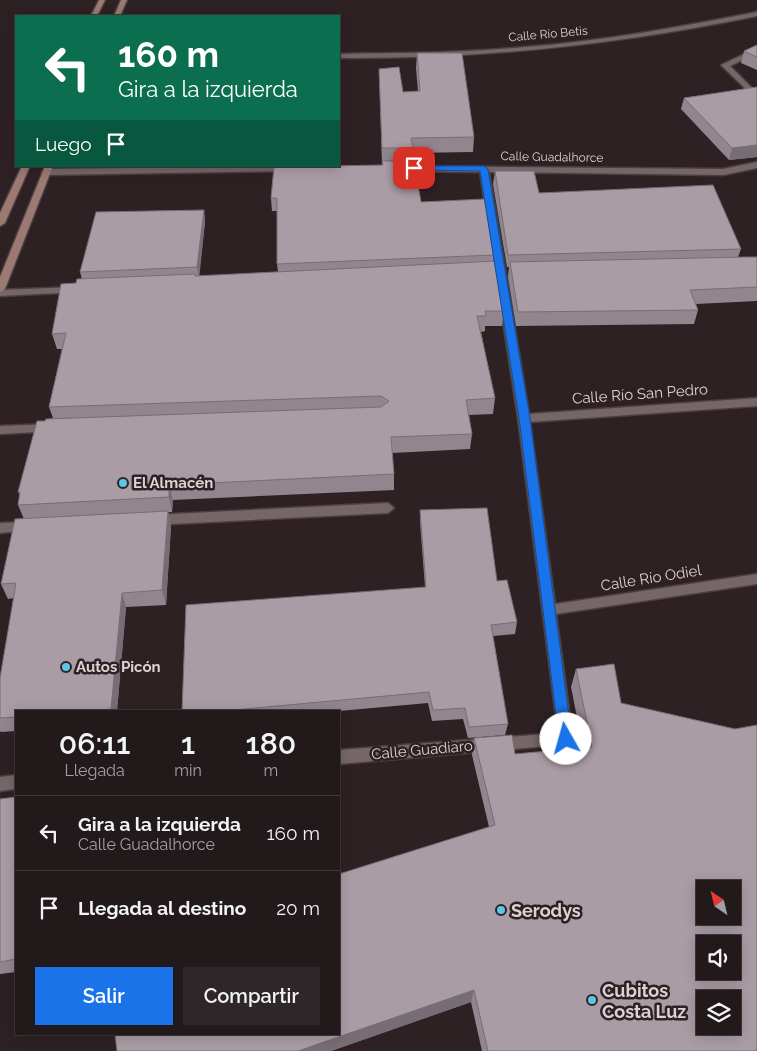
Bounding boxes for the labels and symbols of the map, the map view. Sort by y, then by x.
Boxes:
street label: Calle Río Betis [508,24,588,44]
pin [393,147,435,189]
street label: Calle Guadalhorce [501,149,603,165]
street label: Calle Río San Pedro [571,380,709,408]
place label: El Almacén [133,474,213,492]
marker: El Almacén [117,477,129,489]
street label: Calle Río Odiel [599,561,704,595]
place label: Autos Picón [76,658,161,676]
marker: Autos Picón [60,661,72,673]
position arrow [539,712,591,764]
street label: Calle Guadiaro [371,737,474,763]
north arrow [696,880,741,925]
place label: Serodys [511,900,581,921]
marker: Serodys [495,904,507,916]
place label: Cubitos Costa Luz [602,980,686,1022]
marker: Cubitos Costa Luz [586,994,598,1006]

